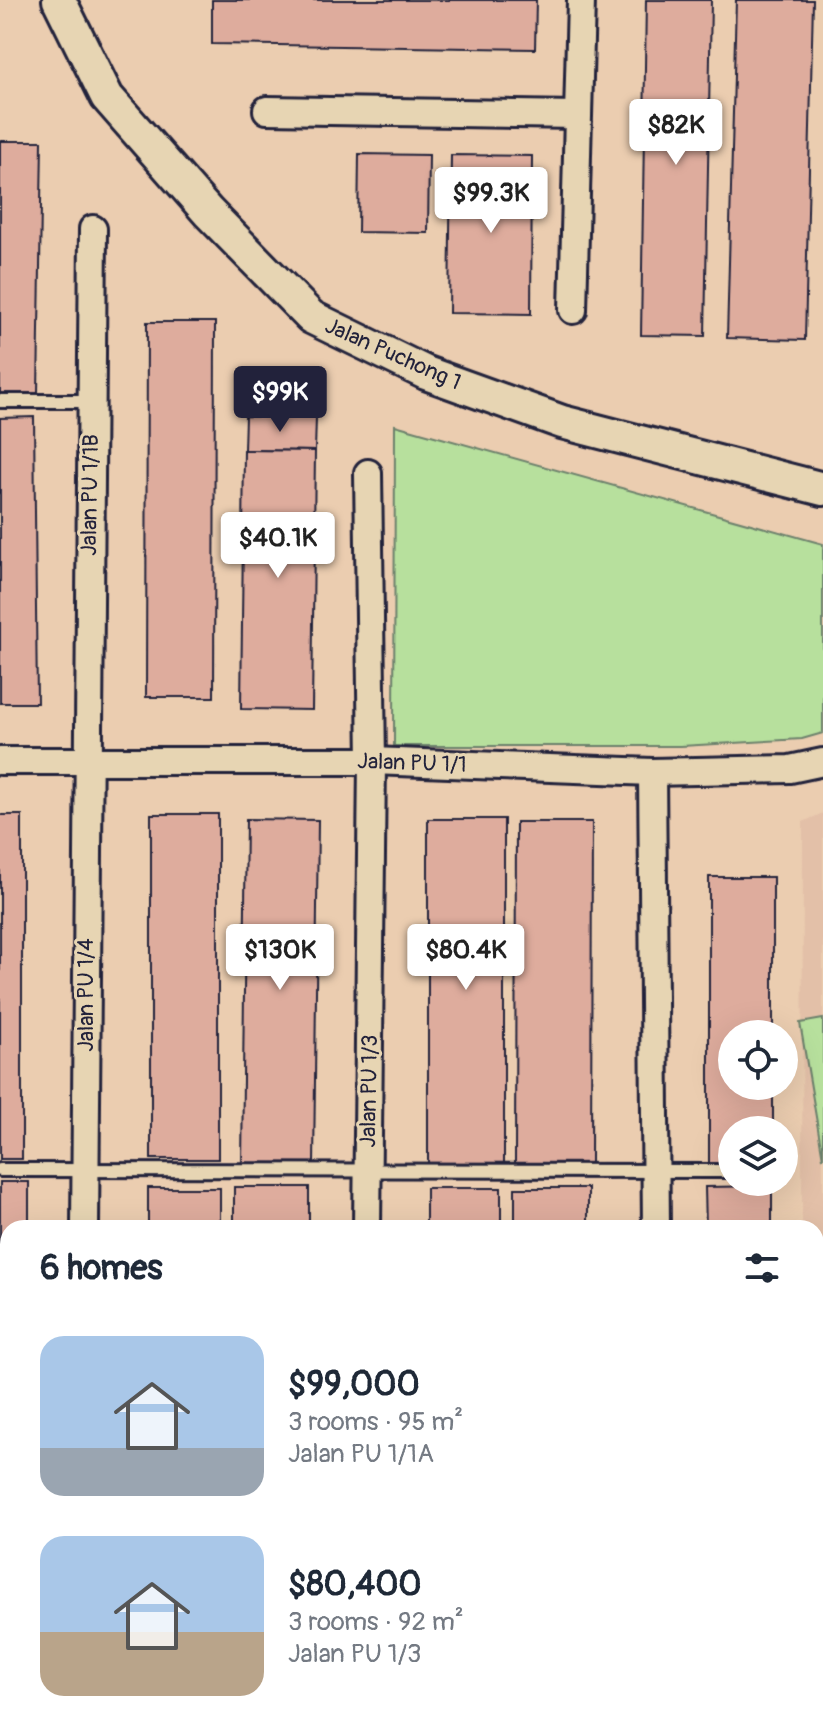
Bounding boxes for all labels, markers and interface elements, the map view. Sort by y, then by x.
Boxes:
pin: $82K [629,99,723,167]
text: $82K [647,109,705,141]
pin: $99.3K [426,167,556,235]
text: $99.3K [453,177,529,209]
street label: Jalan Puchong 1 [321,312,465,396]
pin: $99K [233,366,327,434]
text: $99K [252,376,308,408]
street label: Jalan PU 1/1B [75,434,105,556]
pin: $40.1K [213,512,343,580]
text: $40.1K [239,522,317,554]
street label: Jalan PU 1/1 [357,747,467,779]
pin: $130K [224,924,336,992]
pin: $80.4K [401,924,531,992]
text: $130K [244,934,316,966]
text: $80.4K [425,934,507,966]
street label: Jalan PU 1/4 [72,938,100,1052]
map controls [718,1020,798,1196]
button: locate [718,1020,798,1100]
street label: Jalan PU 1/3 [354,1034,384,1148]
button: layers [718,1116,798,1196]
icon: filters [740,1246,784,1290]
text: 6 homes [40,1247,163,1290]
text: $99,000 [288,1363,420,1406]
icon: home [104,1368,200,1464]
text: 3 rooms · 95 m² [288,1406,463,1438]
text: Jalan PU 1/1A [288,1438,434,1470]
text: $80,400 [288,1563,422,1606]
icon: home [104,1568,200,1664]
text: 3 rooms · 92 m² [288,1606,464,1638]
text: Jalan PU 1/3 [288,1638,422,1670]

